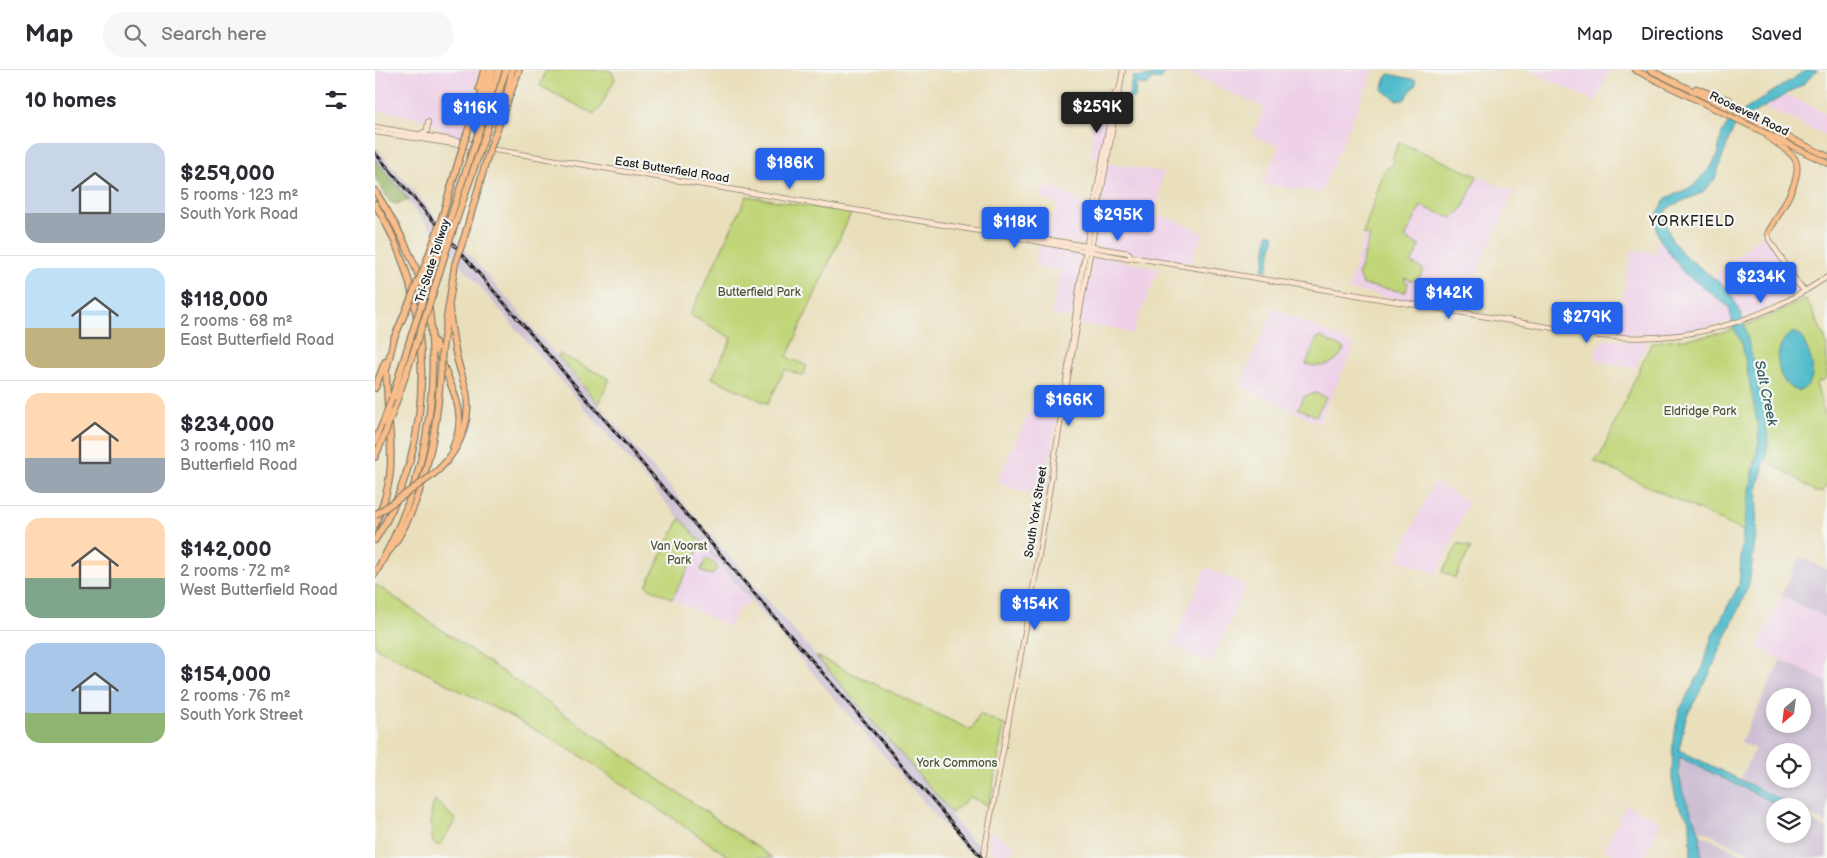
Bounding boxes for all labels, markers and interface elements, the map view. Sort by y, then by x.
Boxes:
search box [103,12,453,57]
text: Map [25,20,73,49]
icon: search [121,21,149,49]
text: Search here [161,23,267,46]
text: Map [1577,24,1613,45]
text: Directions [1641,24,1723,45]
text: Saved [1751,24,1802,45]
icon: filters [322,86,350,114]
text: 10 homes [25,88,116,113]
street label: Roosevelt Road [1707,88,1791,140]
pin: $116K [440,92,510,135]
pin: $259K [1062,92,1132,134]
text: $259K [1072,98,1122,117]
text: $116K [453,99,497,118]
pin: $186K [755,148,825,190]
street label: East Butterfield Road [614,154,730,186]
text: $186K [766,154,814,173]
text: $259,000 [180,161,275,186]
icon: home [65,163,125,223]
text: 5 rooms · 123 m² [180,186,298,205]
pin: $295K [1083,200,1153,242]
text: South York Road [180,205,298,224]
pin: $118K [980,206,1050,249]
text: $295K [1093,206,1143,225]
text: $118K [993,213,1037,232]
district label: YORKFIELD [1648,213,1735,230]
street label: Tri-State Tollway [412,217,454,305]
pin: $234K [1726,262,1796,304]
text: $234K [1736,268,1786,287]
pin: $142K [1414,278,1484,320]
text: $142K [1425,284,1473,303]
park label: Butterfield Park [717,285,801,300]
text: $118,000 [180,287,268,312]
icon: home [65,288,125,348]
pin: $279K [1552,302,1622,344]
text: $279K [1563,308,1611,327]
text: 2 rooms · 68 m² [180,312,293,331]
text: East Butterfield Road [180,331,334,350]
water label: Salt Creek [1751,359,1781,428]
pin: $166K [1034,384,1104,427]
text: $166K [1045,391,1093,410]
park label: Eldridge Park [1664,404,1736,419]
text: $234,000 [180,412,274,437]
icon: home [65,413,125,473]
text: 3 rooms · 110 m² [180,437,296,456]
text: Butterfield Road [180,456,297,475]
street label: South York Street [1021,465,1051,559]
text: $142,000 [180,537,272,562]
icon: home [65,538,125,598]
park label: Van Voorst Park [651,539,708,568]
text: 2 rooms · 72 m² [180,562,290,581]
text: West Butterfield Road [180,581,338,600]
pin: $154K [1000,588,1070,631]
text: $154K [1012,595,1058,614]
text: $154,000 [180,662,271,687]
icon: home [65,663,125,723]
text: 2 rooms · 76 m² [180,687,291,706]
north arrow [1766,688,1811,732]
map controls [1766,688,1811,843]
text: South York Street [180,706,303,725]
button: locate [1766,743,1811,788]
park label: York Commons [916,756,998,771]
button: layers [1766,798,1811,843]

